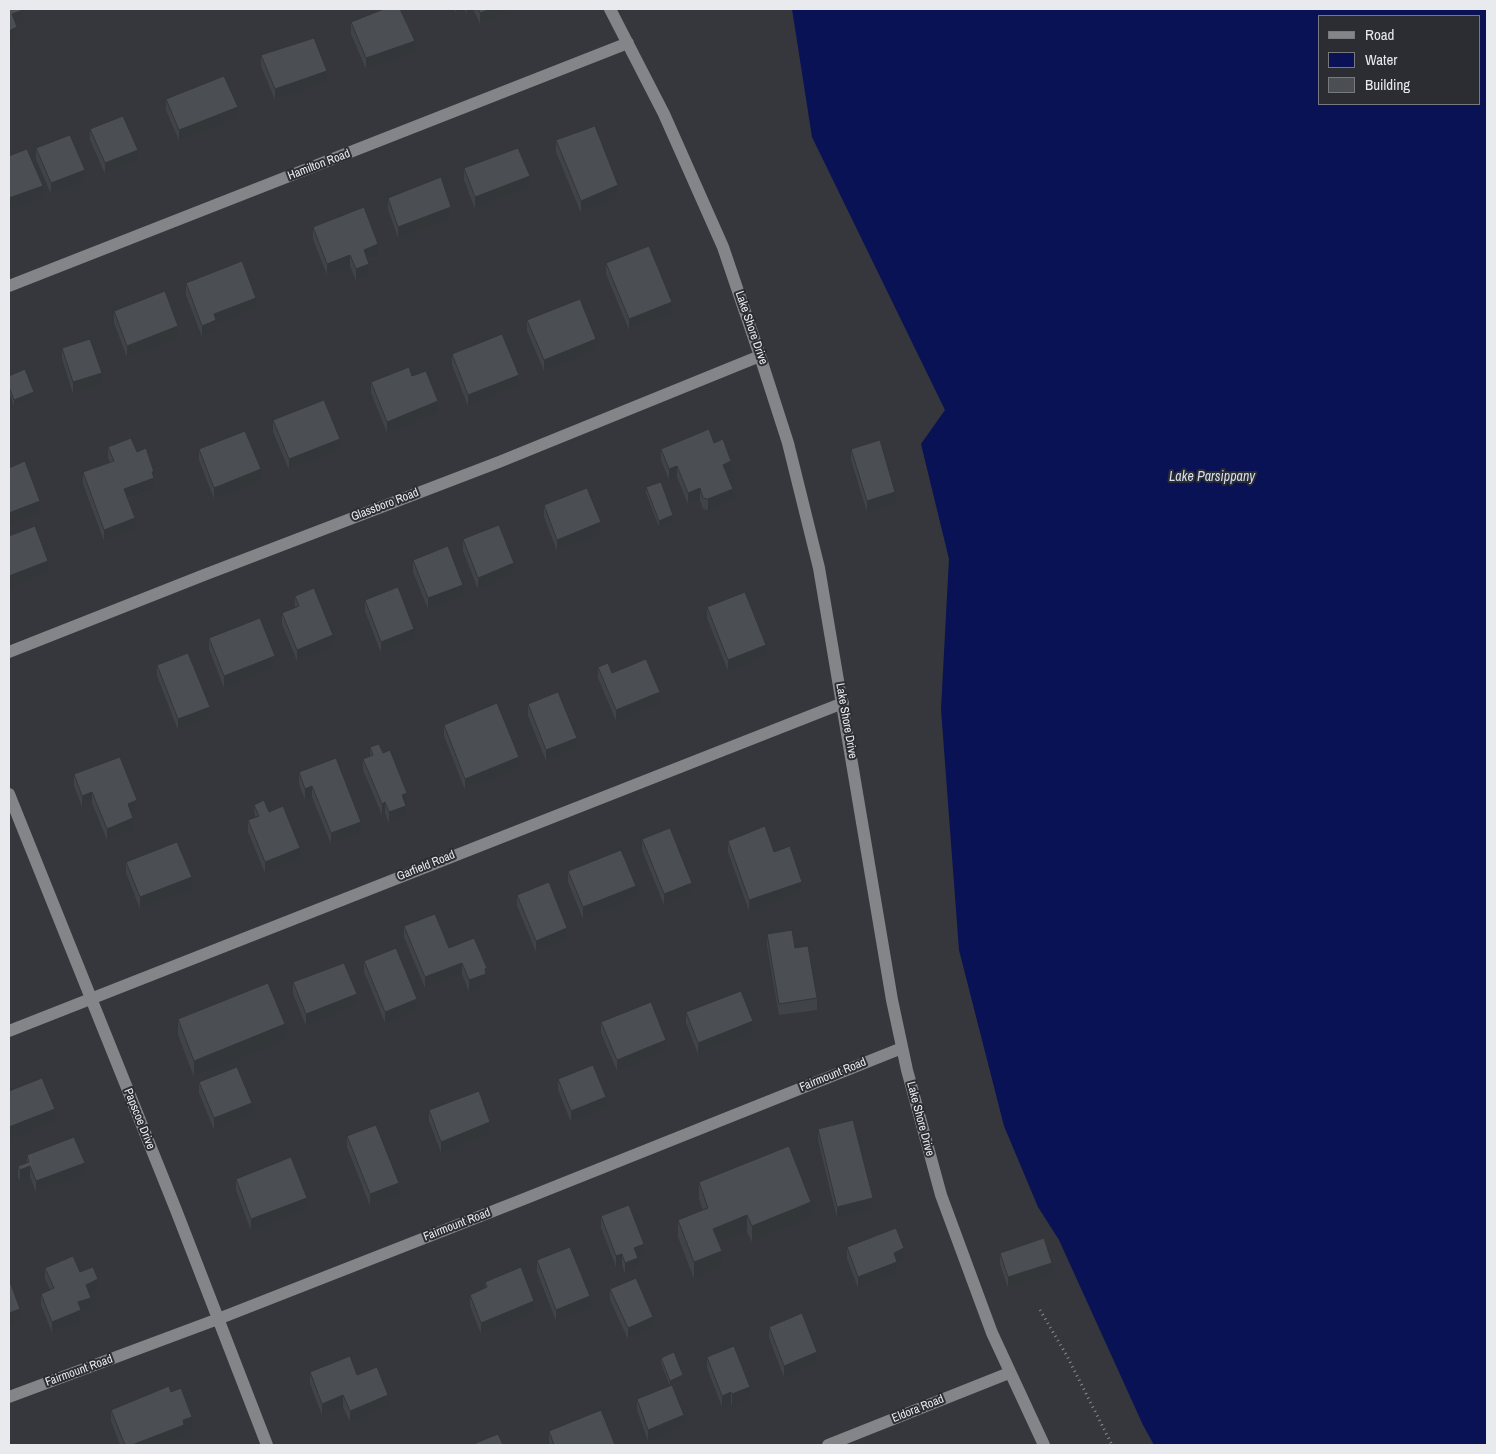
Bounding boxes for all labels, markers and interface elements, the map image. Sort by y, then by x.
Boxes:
legend [1318,15,1481,105]
text: Road [1365,24,1394,45]
text: Water [1365,49,1397,70]
text: Building [1365,74,1410,95]
street label: Hamilton Road [286,147,352,183]
street label: Lake Shore Drive [732,289,770,367]
water label: Lake Parsippany [1169,469,1255,485]
street label: Glassboro Road [349,486,421,524]
street label: Lake Shore Drive [832,682,860,760]
street label: Garfield Road [395,848,457,884]
street label: Fairmount Road [798,1055,868,1095]
street label: Lake Shore Drive [903,1080,937,1158]
street label: Papscoe Drive [120,1086,158,1152]
street label: Fairmount Road [421,1206,493,1244]
street label: Fairmount Road [43,1352,115,1390]
street label: Eldora Road [890,1392,946,1426]

